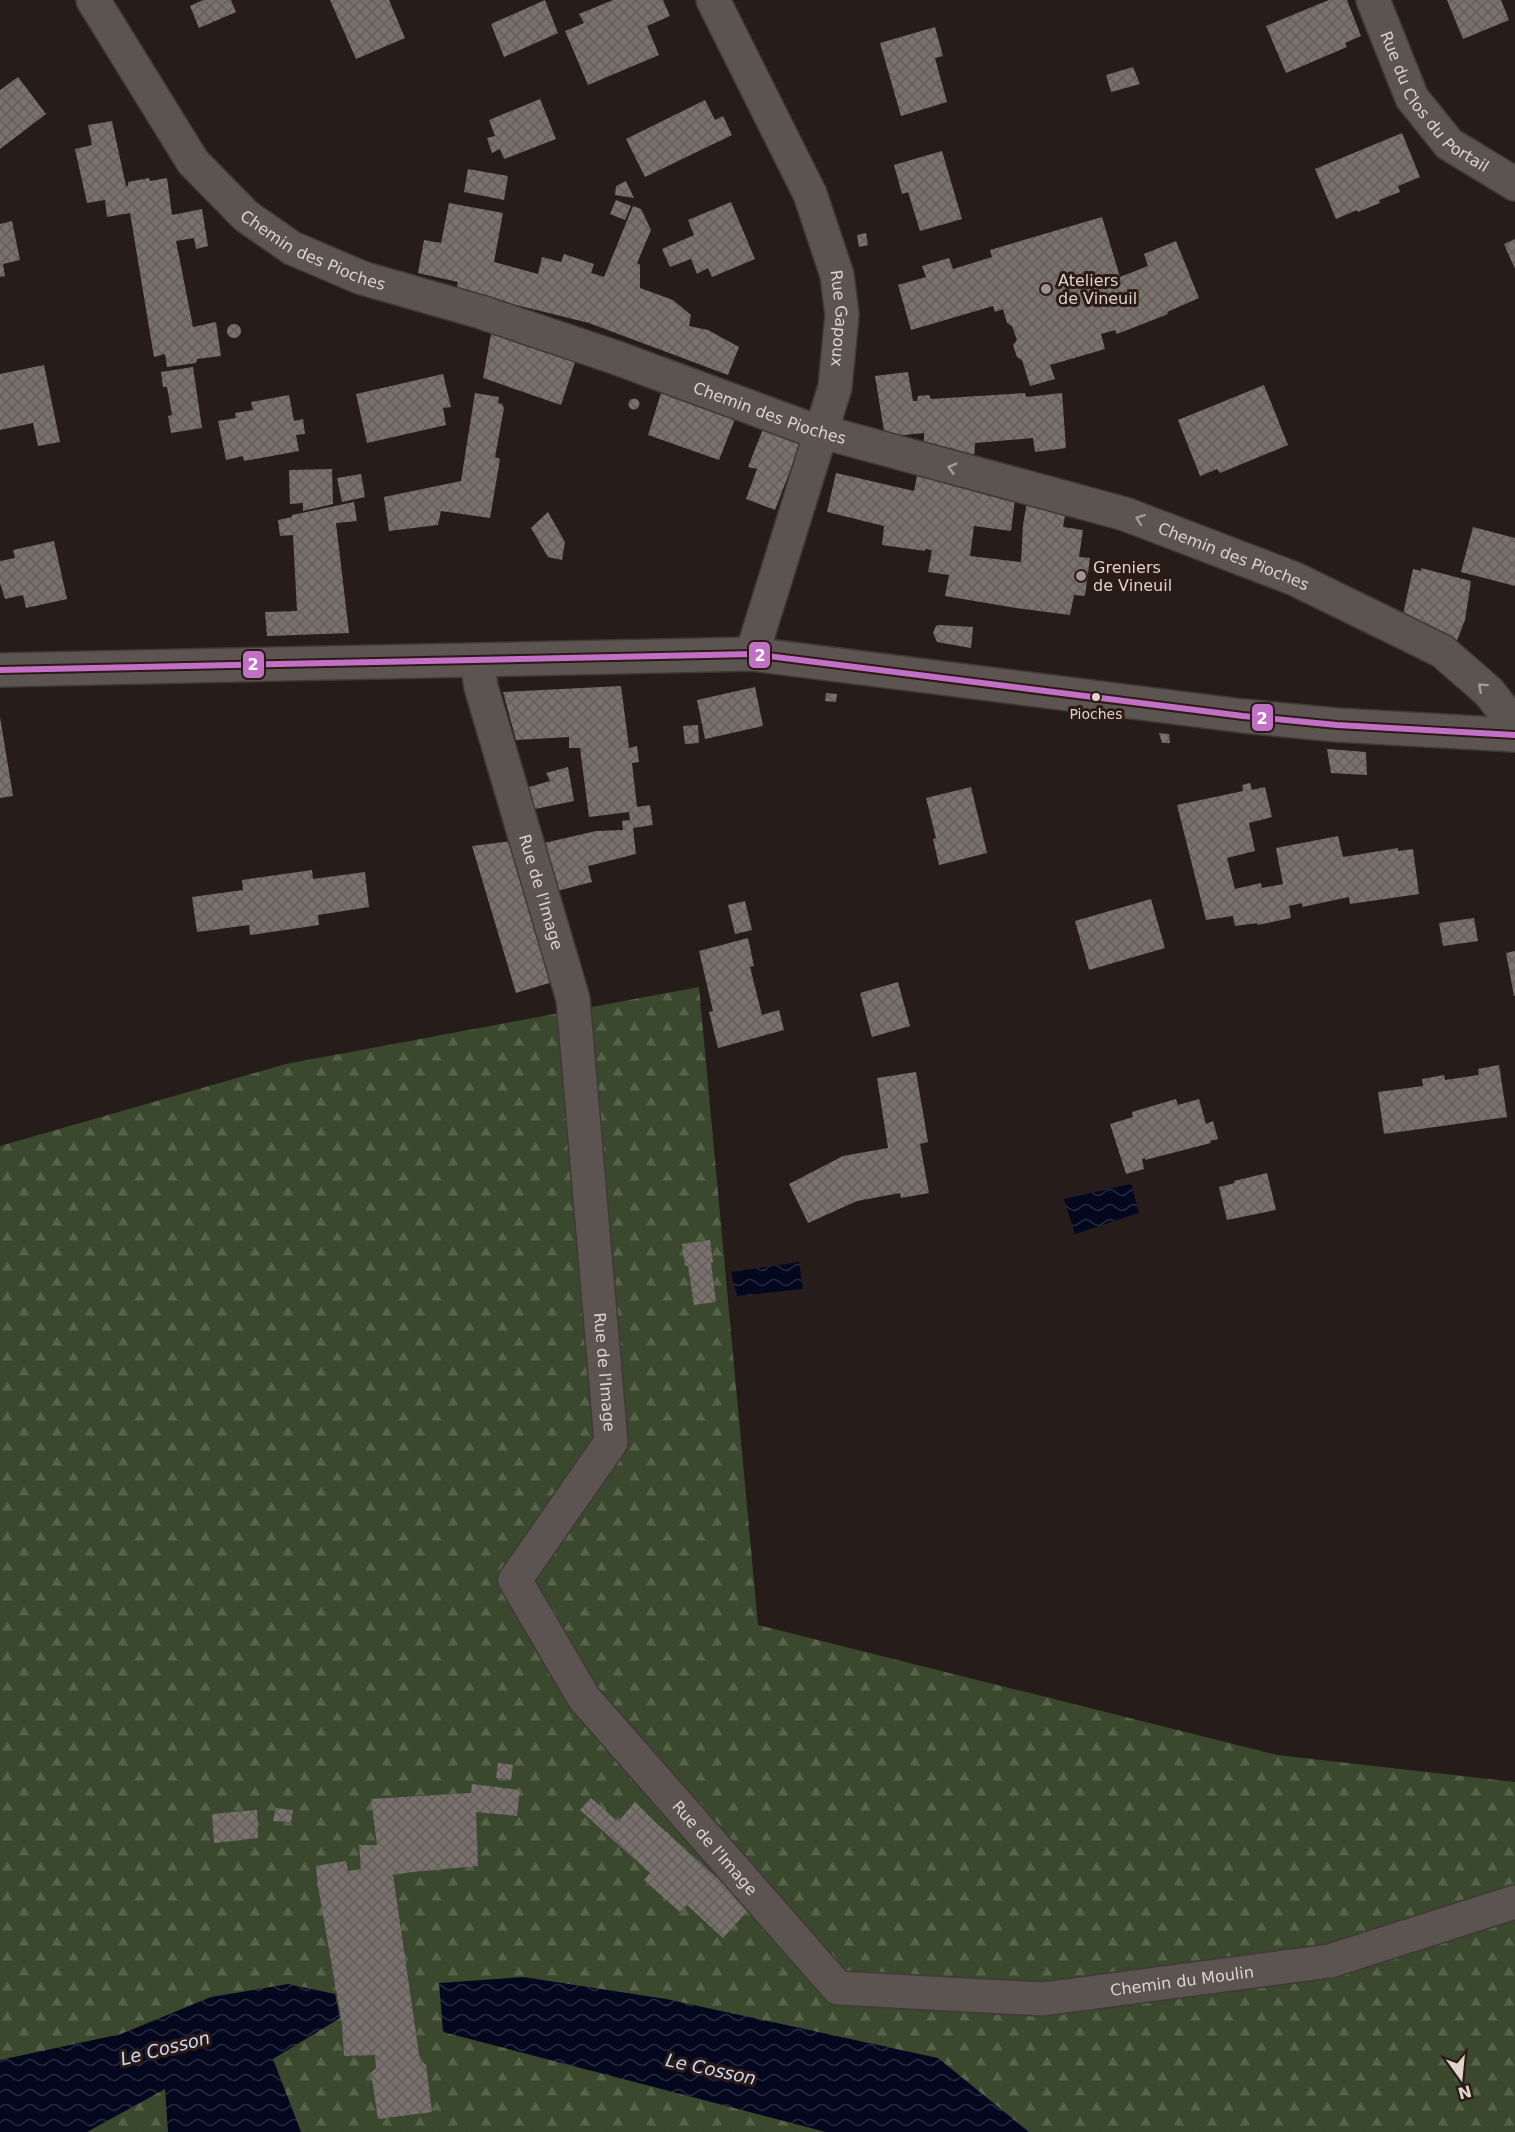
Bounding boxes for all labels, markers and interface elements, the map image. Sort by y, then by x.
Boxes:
street label: Rue du Clos du Portail [1377,28,1493,176]
street label: Chemin des Pioches [237,206,388,294]
street label: Rue Gapoux [827,269,852,368]
place label: Ateliers de Vineuil [1058,271,1137,308]
marker: Ateliers de Vineuil [1039,282,1053,296]
street label: Chemin des Pioches [691,378,848,448]
one-way arrow [947,462,957,475]
one-way arrow [1135,514,1145,527]
street label: Chemin des Pioches [1155,518,1312,594]
place label: Greniers de Vineuil [1093,558,1172,595]
marker: Greniers de Vineuil [1074,569,1088,583]
line badge: 2 [748,641,771,669]
text: 2 [754,646,766,665]
line badge: 2 [242,650,265,679]
text: 2 [247,655,259,674]
one-way arrow [1479,683,1489,694]
marker: Pioches [1090,691,1102,703]
line badge: 2 [1251,703,1274,732]
place label: Pioches [1069,706,1123,722]
text: 2 [1256,709,1268,728]
street label: Rue de l'Image [515,832,567,952]
street label: Rue de l'Image [590,1312,620,1432]
street label: Rue de l'Image [669,1796,762,1899]
street label: Chemin du Moulin [1109,1962,1255,2000]
water label: Le Cosson [118,2027,212,2069]
north arrow [1431,2048,1491,2108]
water label: Le Cosson [664,2049,758,2089]
text: N [1456,2081,1474,2103]

